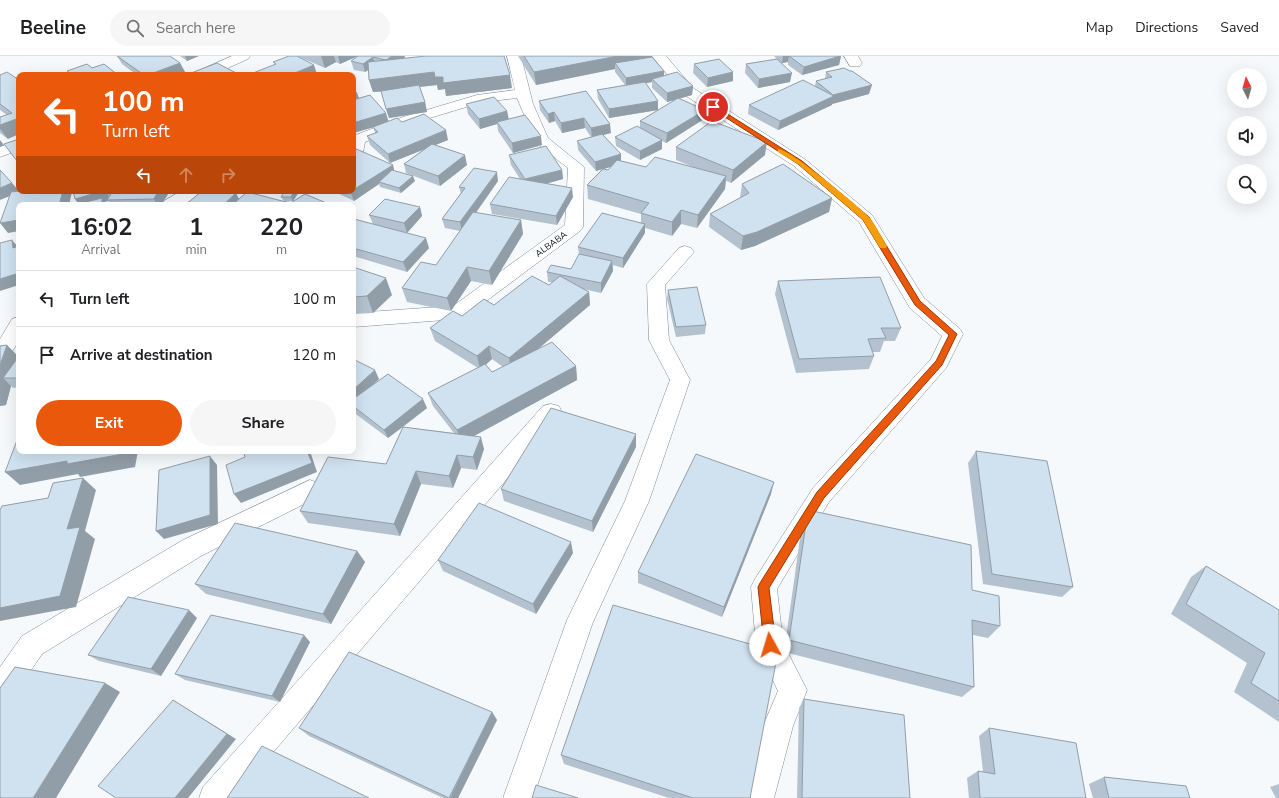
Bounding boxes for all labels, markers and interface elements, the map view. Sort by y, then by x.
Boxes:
search box [110,10,390,46]
text: Beeline [20,15,86,41]
icon: search [124,17,146,39]
text: Search here [156,18,236,38]
text: Map [1086,18,1113,37]
text: Directions [1135,18,1198,37]
text: Saved [1220,18,1259,37]
north arrow [1227,68,1267,108]
map controls [1227,68,1267,204]
text: 100 m [102,83,185,121]
icon: left [36,88,88,140]
pin [696,90,730,124]
icon: arrive [702,96,724,118]
button: sound [1227,116,1267,156]
text: Turn left [102,119,170,143]
icon: left [133,164,155,186]
icon: ahead [175,164,197,186]
icon: right [217,164,239,186]
button: search [1227,164,1267,204]
text: 16:02 [69,211,132,243]
text: 1 [189,211,203,243]
text: 220 [260,211,303,243]
street label: ALBABA [533,228,570,260]
text: Arrival [81,241,120,259]
text: min [185,241,207,259]
text: m [276,241,287,259]
icon: left [36,288,58,310]
text: Turn left [70,289,129,309]
text: 100 m [292,289,336,309]
icon: arrive [36,344,58,366]
text: Arrive at destination [70,345,213,365]
text: 120 m [292,345,336,365]
button: Exit [36,400,182,446]
button: Share [190,400,336,446]
position arrow [749,624,791,666]

